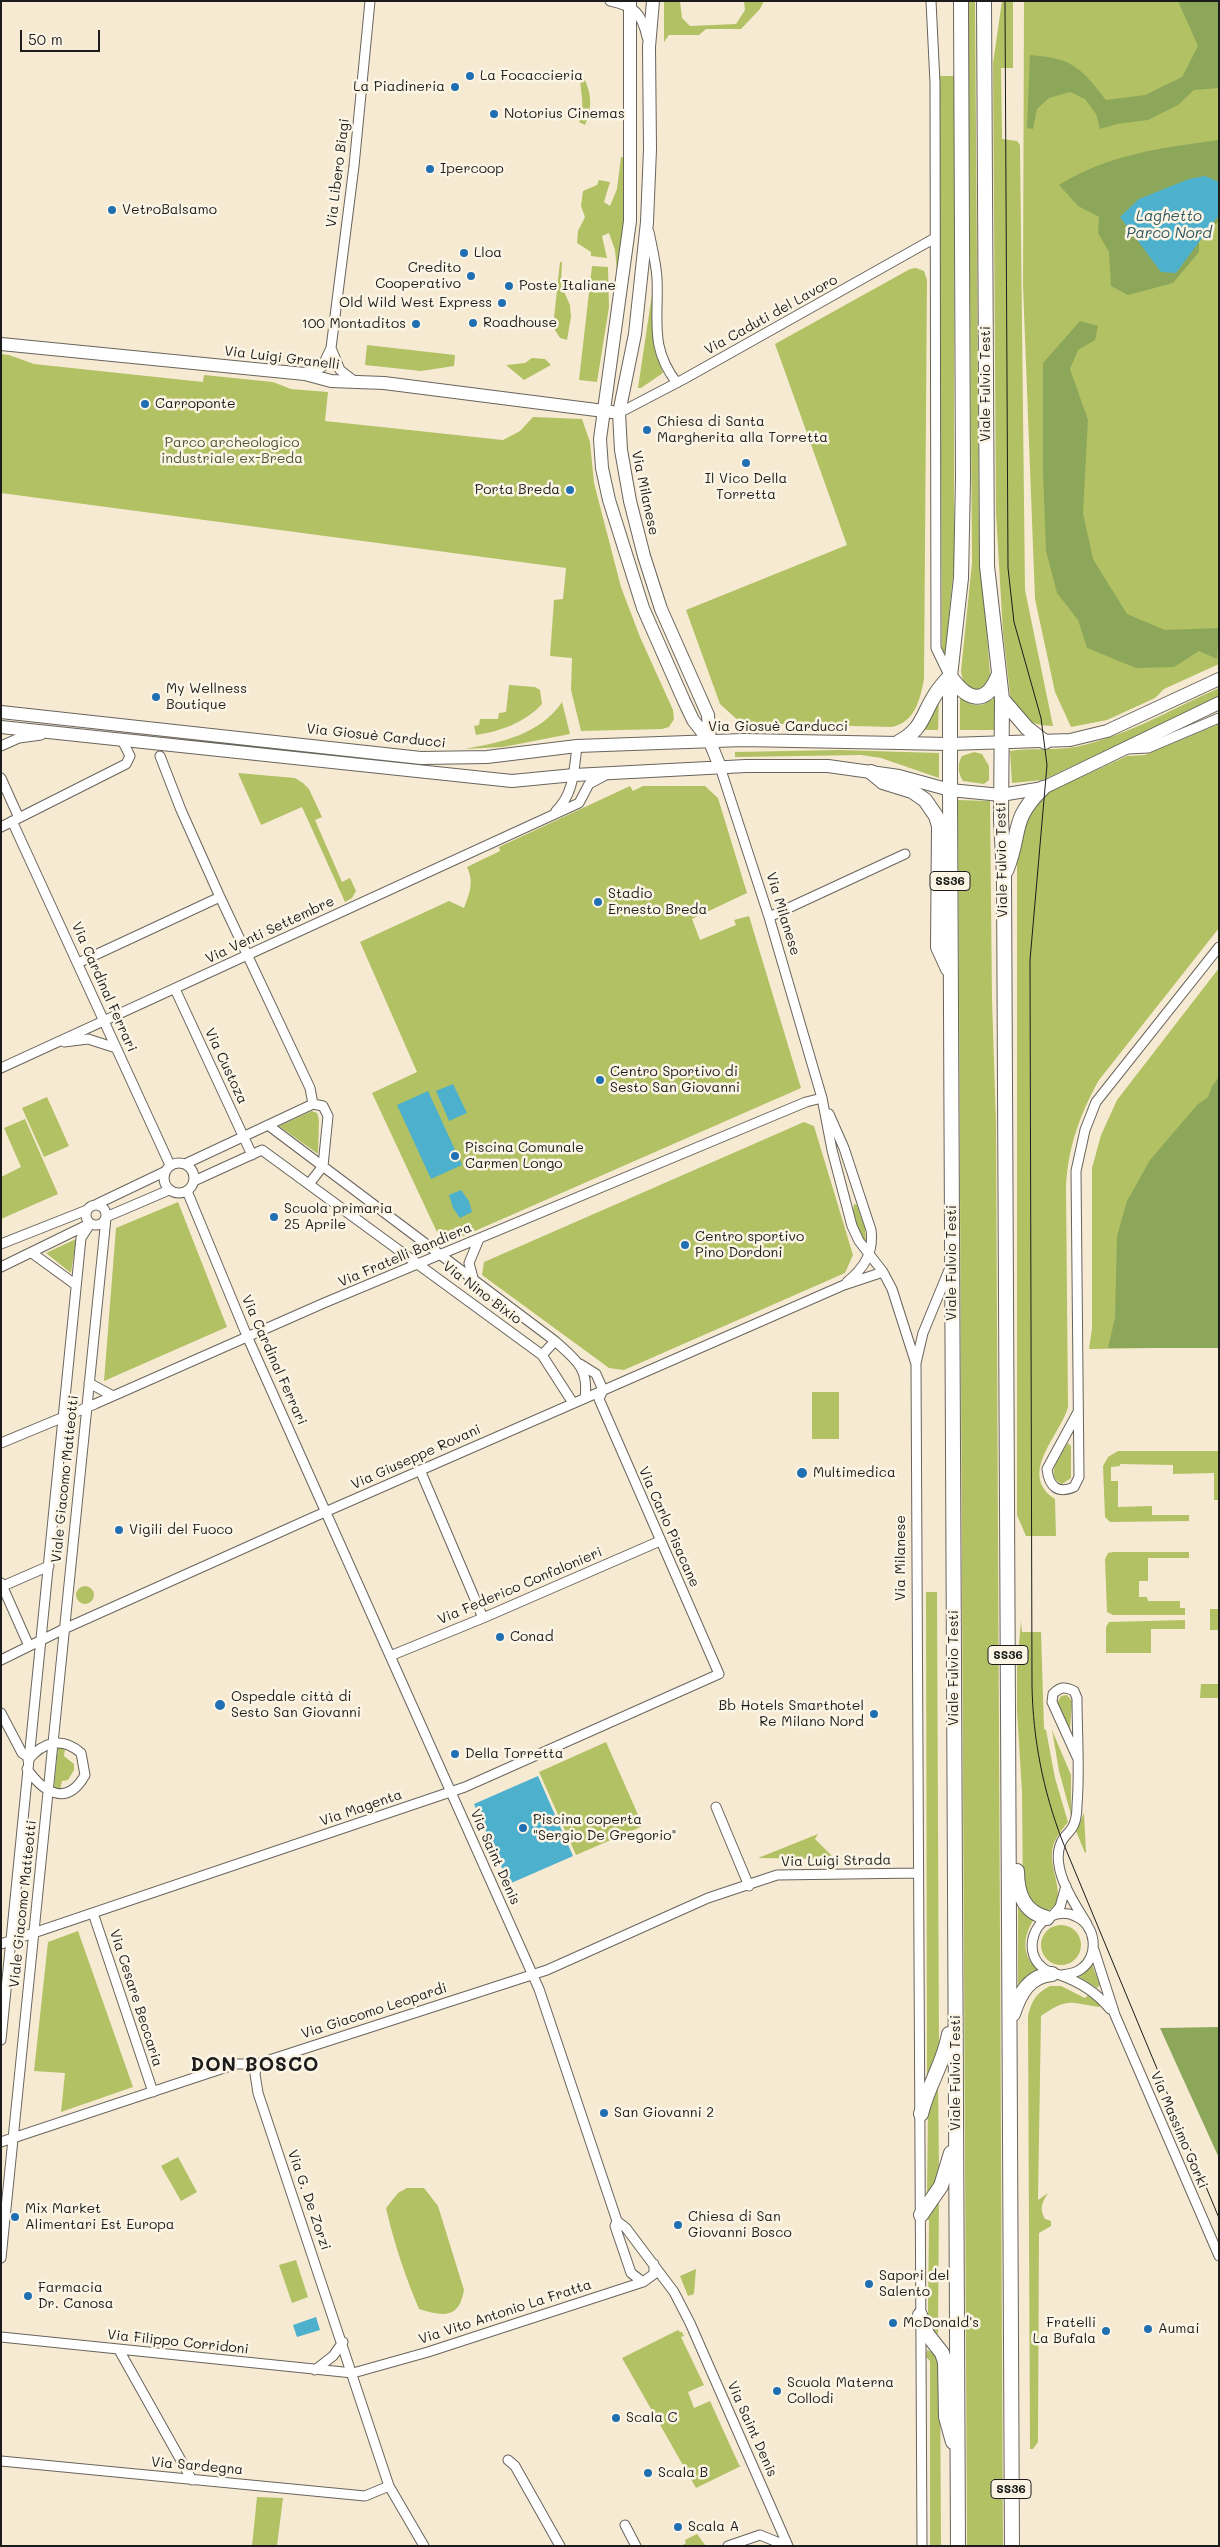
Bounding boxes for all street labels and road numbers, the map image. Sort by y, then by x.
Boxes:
street label: Via Libero Biagi [323,118,353,228]
street label: Via Caduti del Lavoro [702,271,840,359]
street label: Viale Fulvio Testi [978,326,994,442]
street label: Via Luigi Granelli [223,343,341,373]
street label: Via Milanese [628,449,662,537]
street label: Via Giosuè Carducci [708,719,848,735]
street label: Via Giosuè Carducci [305,720,447,752]
street label: Viale Fulvio Testi [993,802,1011,918]
street label: Via Milanese [762,870,804,958]
road number: SS36 [930,871,970,890]
street label: Via Venti Settembre [203,893,337,967]
street label: Via Cardinal Ferrari [68,919,140,1055]
street label: Via Custoza [201,1025,251,1107]
street label: Viale Fulvio Testi [944,1205,960,1321]
street label: Via Fratelli Bandiera [336,1219,474,1291]
street label: Via Nino Bixio [439,1258,525,1328]
street label: Via Cardinal Ferrari [238,1292,310,1428]
street label: Viale Giacomo Matteotti [48,1394,82,1564]
street label: Via Giuseppe Rovani [349,1421,483,1493]
street label: Via Carlo Pisacane [635,1464,703,1590]
street label: Via Milanese [893,1515,909,1601]
street label: Via Federico Confalonieri [435,1544,605,1628]
street label: Viale Fulvio Testi [946,1610,962,1726]
road number: SS36 [988,1646,1028,1664]
street label: Via Magenta [318,1786,404,1830]
street label: Via Saint Denis [466,1807,524,1907]
street label: Viale Giacomo Matteotti [6,1819,40,1989]
street label: Via Luigi Strada [781,1852,891,1870]
street label: Via Cesare Beccaria [106,1927,166,2069]
street label: Via Giacomo Leopardi [299,1979,449,2043]
street label: Viale Fulvio Testi [948,2015,964,2131]
street label: Via Massimo Gorki [1147,2069,1211,2191]
street label: Via G. De Zorzi [284,2148,334,2252]
street label: Via Vito Antonio La Fratta [417,2276,593,2348]
street label: Via Filippo Corridoni [106,2326,250,2358]
street label: Via Saint Denis [723,2379,781,2479]
street label: Via Sardegna [150,2454,244,2478]
road number: SS36 [991,2480,1031,2498]

